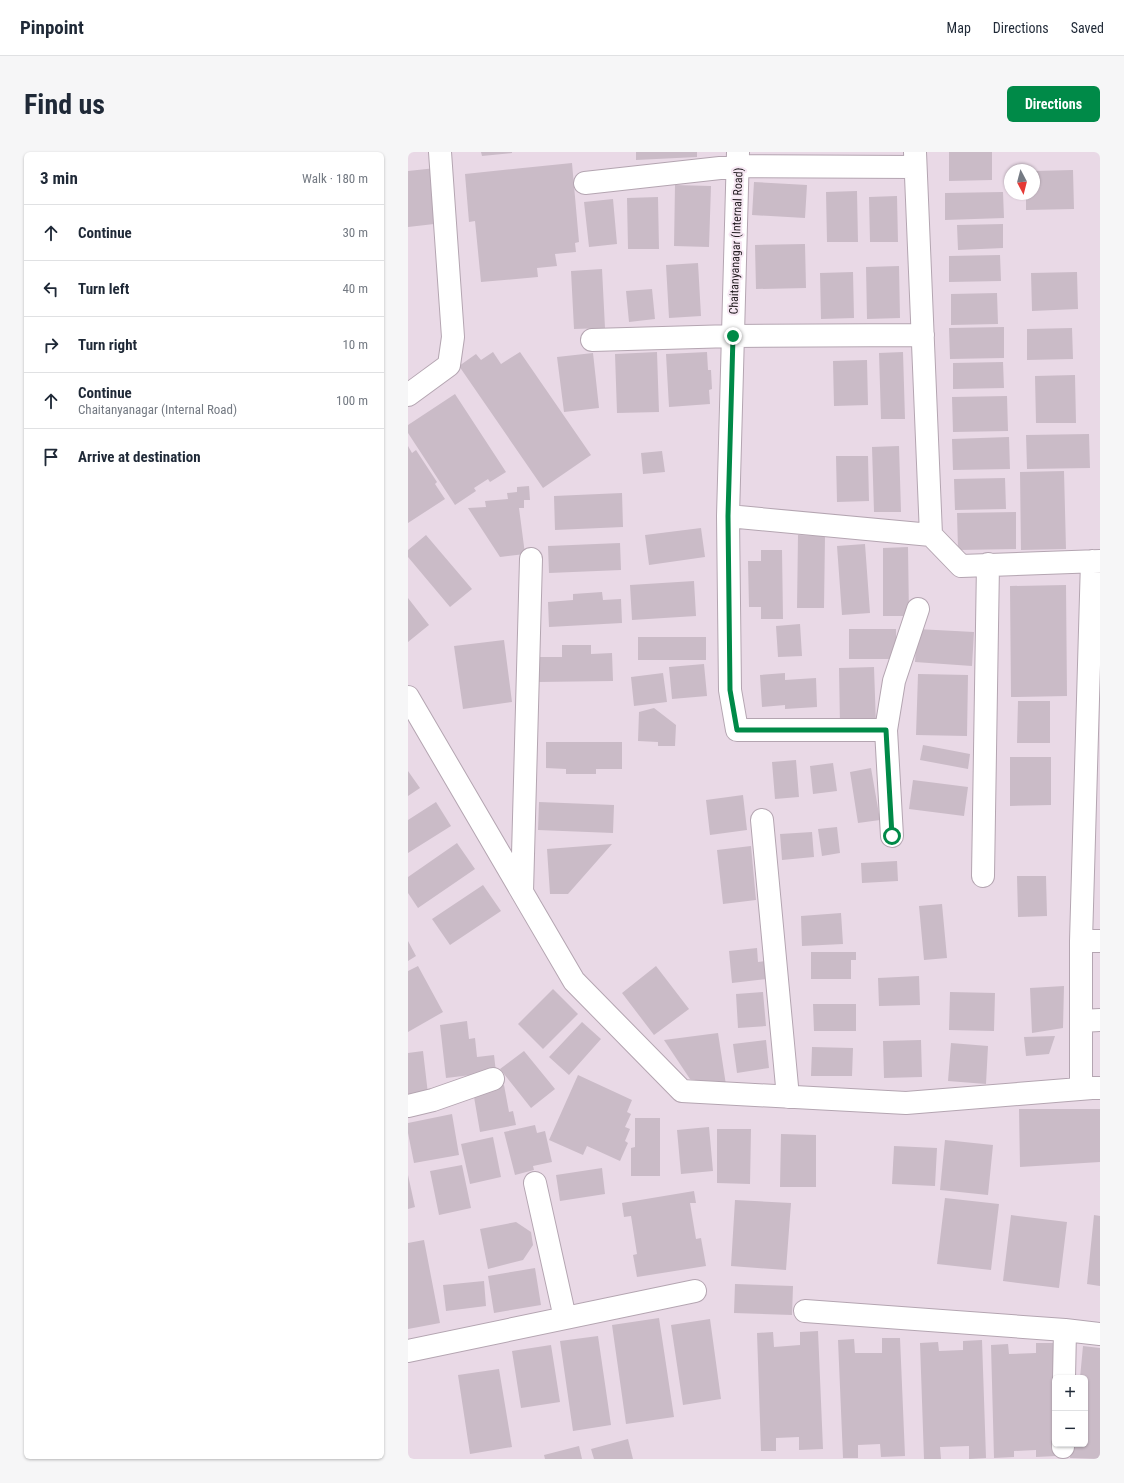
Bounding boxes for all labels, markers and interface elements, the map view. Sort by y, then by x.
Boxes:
text: Pinpoint [20,16,84,39]
text: Map [947,20,971,36]
text: Directions [993,20,1049,36]
text: Saved [1071,20,1104,36]
button: Directions [1007,86,1100,122]
text: Find us [24,88,105,121]
north arrow [1004,164,1040,200]
street label: Chaitanyanagar (Internal Road) [726,167,746,315]
text: 3 min [40,168,78,188]
text: Walk · 180 m [302,171,368,186]
icon: ahead [40,222,62,244]
text: Continue [78,224,132,242]
text: 30 m [342,225,368,240]
icon: left [40,278,62,300]
text: Turn left [78,280,129,298]
text: 40 m [342,281,368,296]
route end [724,327,742,345]
icon: right [40,334,62,356]
text: Turn right [78,336,137,354]
text: 10 m [342,337,368,352]
text: Continue [78,384,132,402]
icon: ahead [40,390,62,412]
text: 100 m [336,393,368,408]
text: Chaitanyanagar (Internal Road) [78,402,237,417]
icon: arrive [40,446,62,468]
text: Arrive at destination [78,448,201,466]
route start [883,827,901,845]
map controls [1052,1375,1088,1447]
button: + [1052,1375,1088,1411]
button: − [1052,1411,1088,1447]

